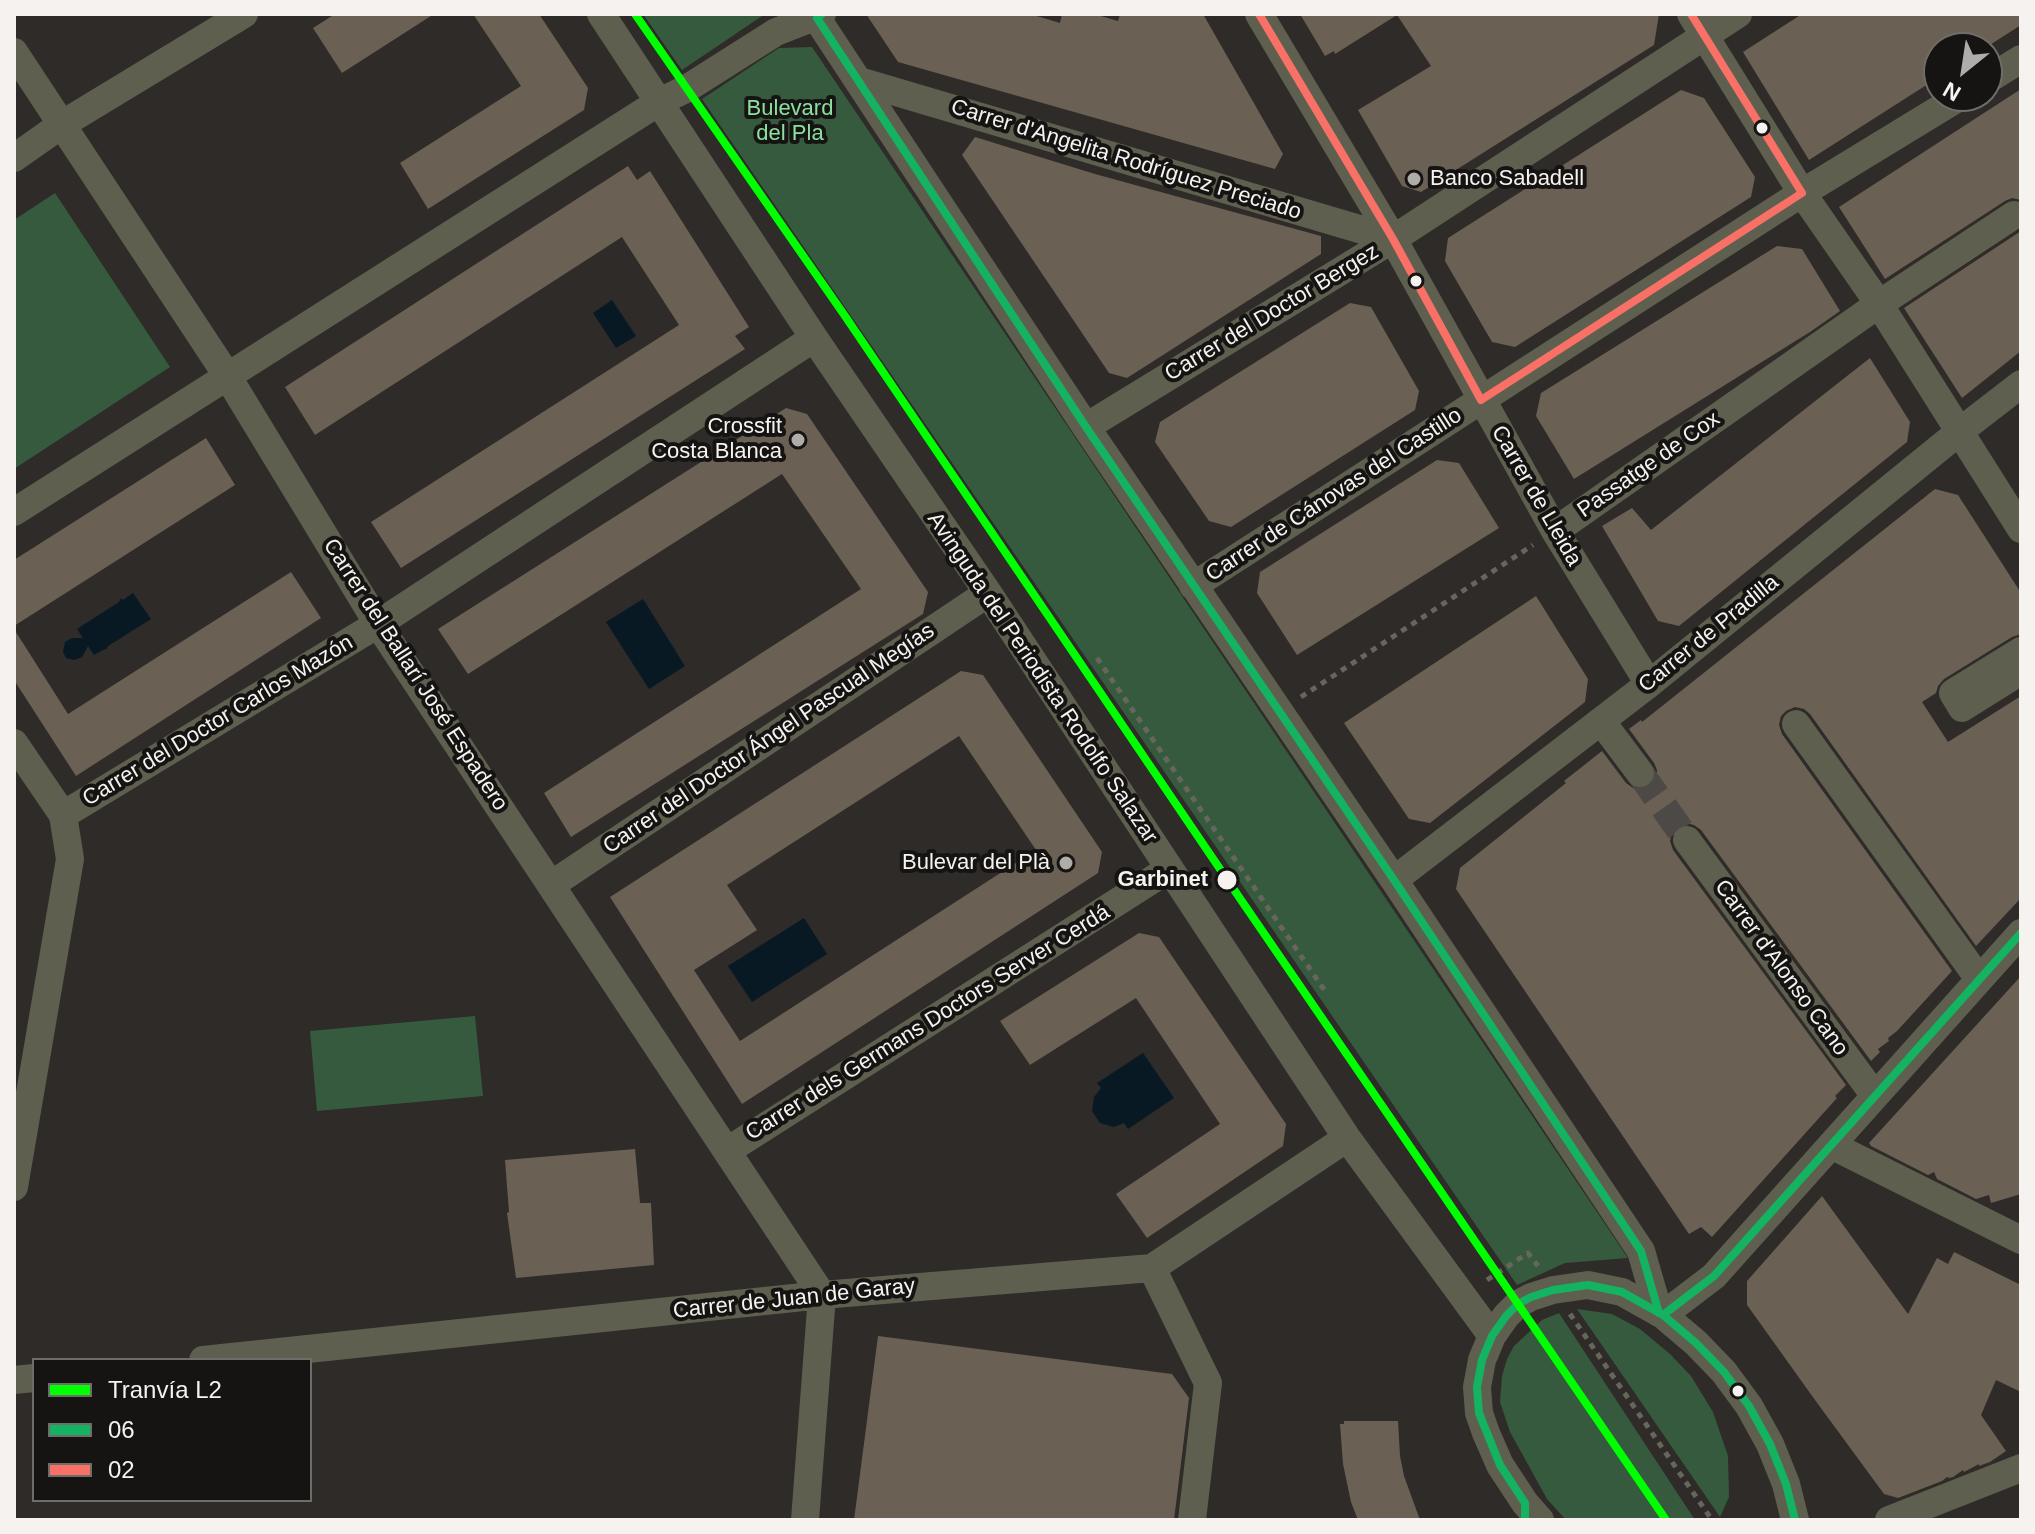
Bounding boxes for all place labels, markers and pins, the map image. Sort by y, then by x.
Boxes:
unlabelled marker [1754,120,1770,136]
place label: Banco Sabadell [1430,166,1584,192]
marker: Banco Sabadell [1405,170,1423,188]
unlabelled marker [1408,273,1424,289]
place label: Crossfit Costa Blanca [651,414,782,466]
marker: Crossfit Costa Blanca [789,431,807,449]
place label: Bulevar del Plà [902,850,1050,876]
marker: Bulevar del Plà [1057,854,1075,872]
place label: Garbinet [1118,867,1208,893]
marker: Garbinet [1215,868,1239,892]
unlabelled marker [1730,1383,1746,1399]

